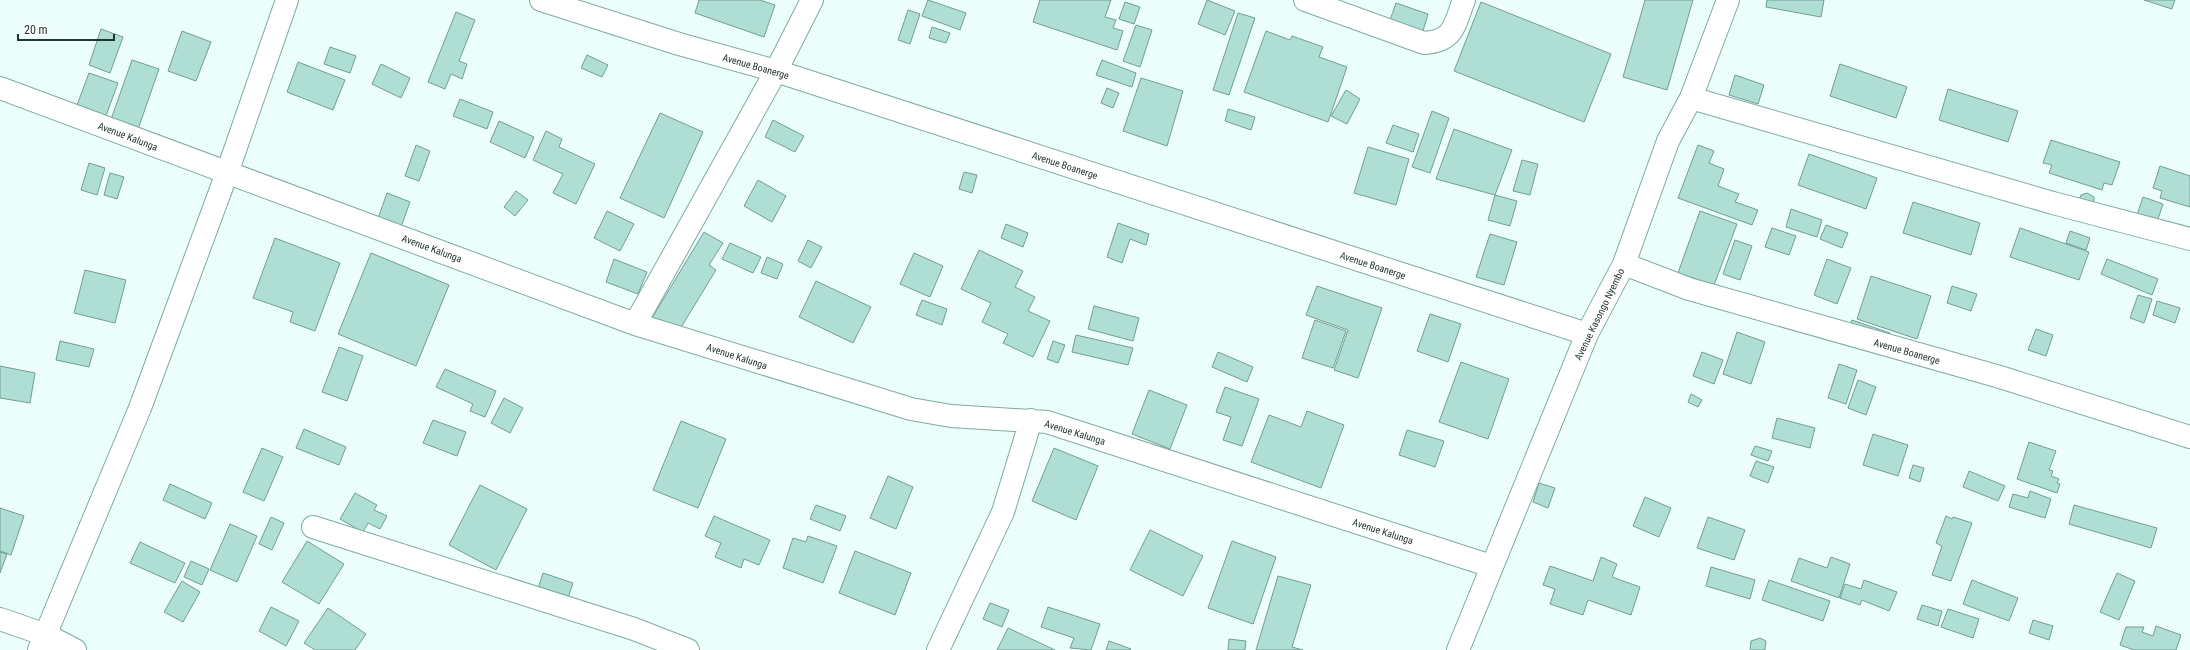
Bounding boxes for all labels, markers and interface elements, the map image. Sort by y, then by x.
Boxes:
scale bar [18,16,114,42]
text: 20 m [24,23,48,37]
street label: Avenue Boanerge [721,52,791,81]
street label: Avenue Kalunga [96,120,159,153]
street label: Avenue Boanerge [1031,150,1099,181]
street label: Avenue Kalunga [400,233,464,264]
street label: Avenue Boanerge [1339,250,1407,281]
street label: Avenue Kasongo Nyembo [1572,267,1626,362]
street label: Avenue Boanerge [1872,337,1942,366]
street label: Avenue Kalunga [705,342,769,372]
street label: Avenue Kalunga [1043,418,1107,447]
street label: Avenue Kalunga [1351,517,1415,547]

